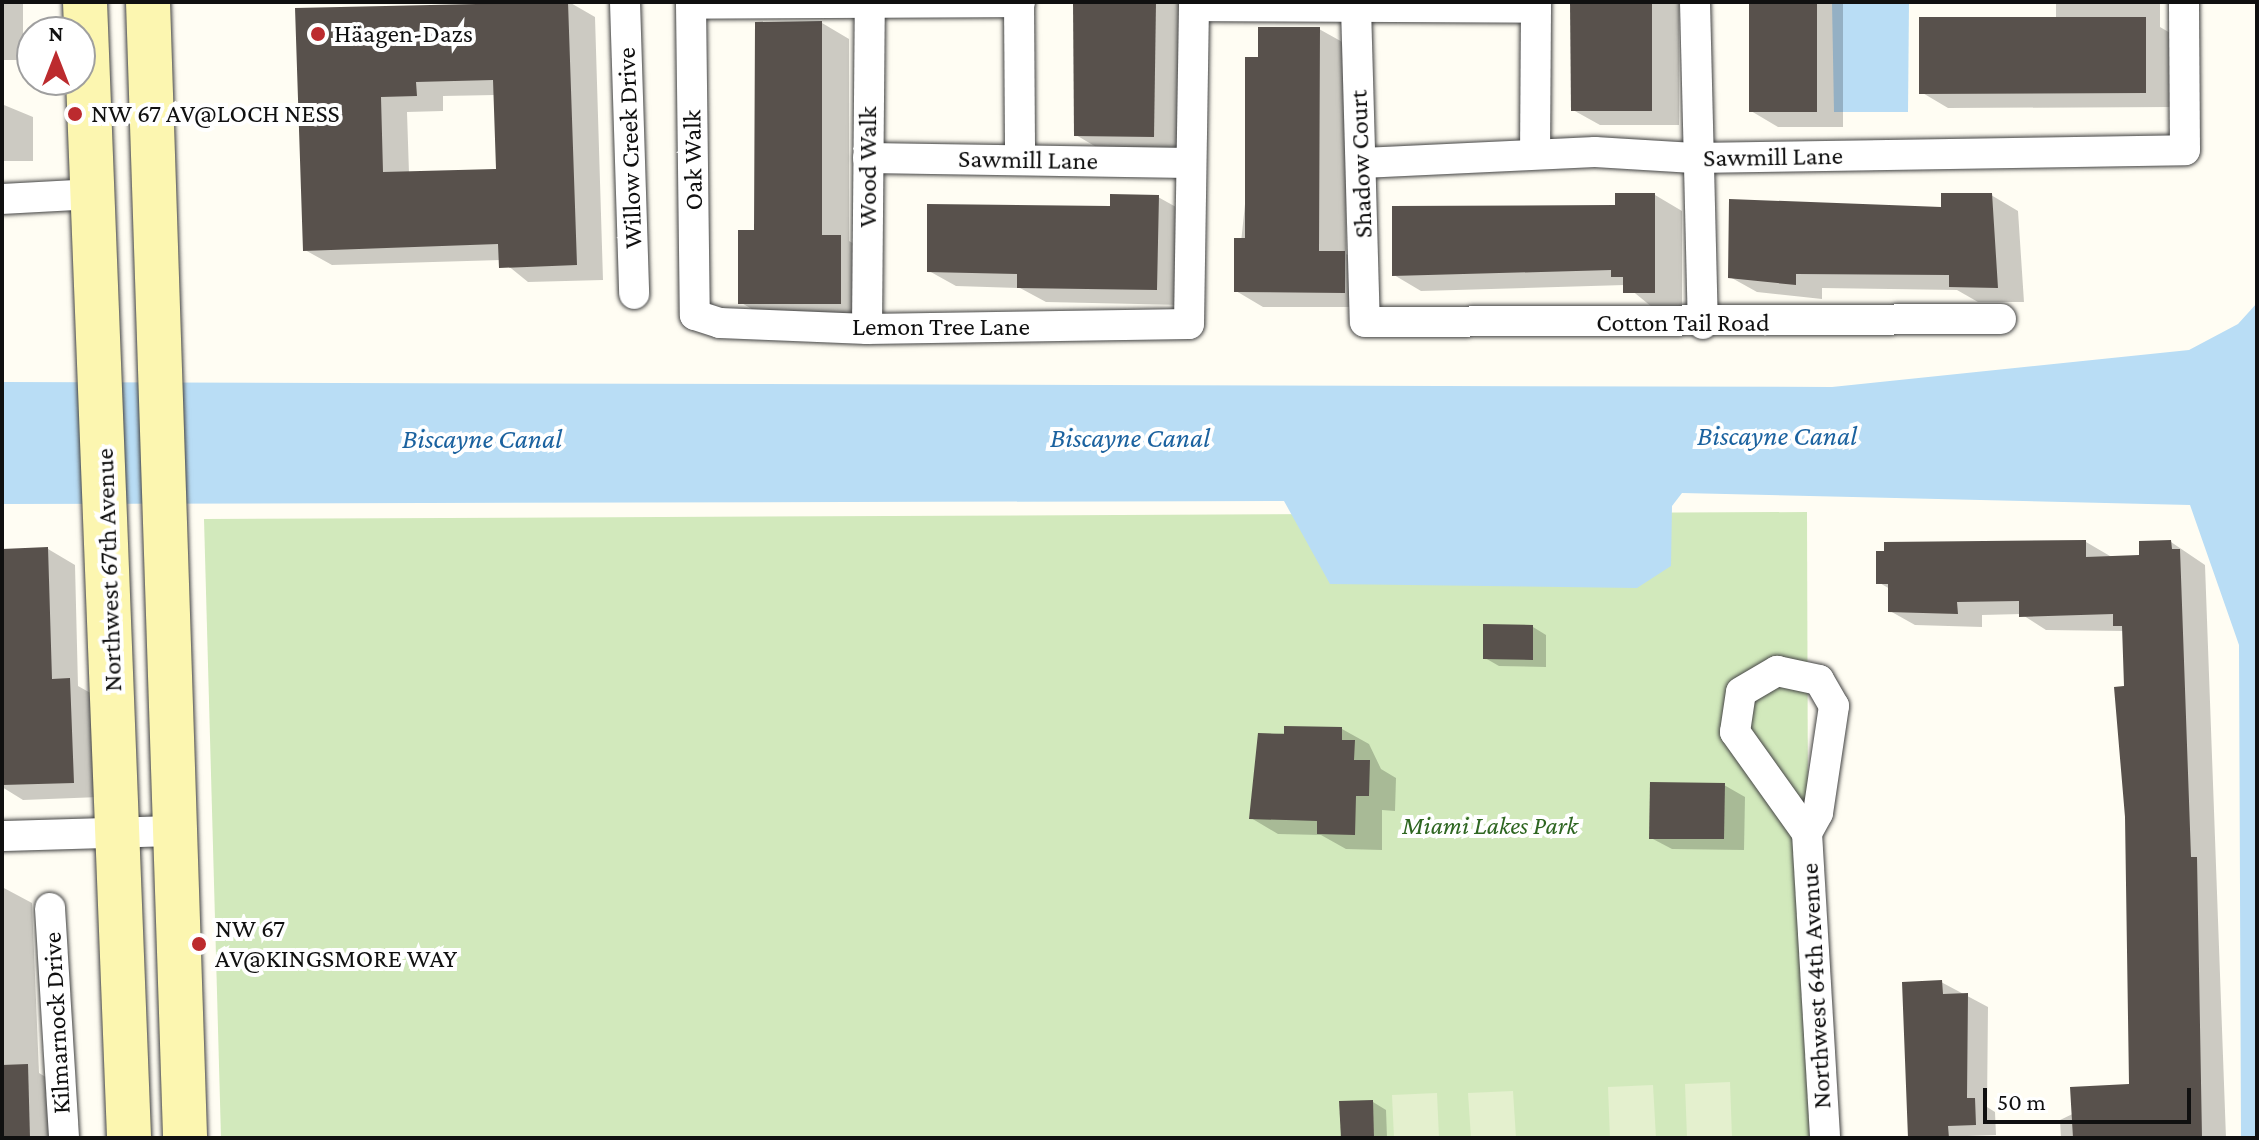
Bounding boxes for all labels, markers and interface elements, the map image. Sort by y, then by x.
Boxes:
north arrow [16,16,96,96]
place label: Häagen-Dazs [334,18,473,50]
text: N [49,21,64,46]
marker: Häagen-Dazs [309,25,327,43]
street label: Willow Creek Drive [611,47,649,249]
street label: Shadow Court [1343,89,1379,239]
place label: NW 67 AV@LOCH NESS [91,98,340,130]
marker: NW 67 AV@LOCH NESS [66,105,84,123]
street label: Wood Walk [852,106,884,228]
street label: Oak Walk [677,109,709,211]
street label: Sawmill Lane [1703,140,1843,174]
street label: Sawmill Lane [958,143,1098,177]
street label: Cotton Tail Road [1596,307,1770,339]
street label: Lemon Tree Lane [852,311,1030,343]
water label: Biscayne Canal [1697,419,1857,453]
water label: Biscayne Canal [1050,421,1210,455]
water label: Biscayne Canal [402,422,562,456]
street label: Northwest 67th Avenue [89,448,129,692]
park label: Miami Lakes Park [1402,810,1578,842]
street label: Northwest 64th Avenue [1794,862,1838,1110]
place label: NW 67 AV@KINGSMORE WAY [215,913,457,974]
street label: Kilmarnock Drive [37,931,77,1115]
marker: NW 67 AV@KINGSMORE WAY [190,935,208,953]
scale bar [1987,1072,2195,1122]
text: 50 m [1997,1088,2046,1115]

